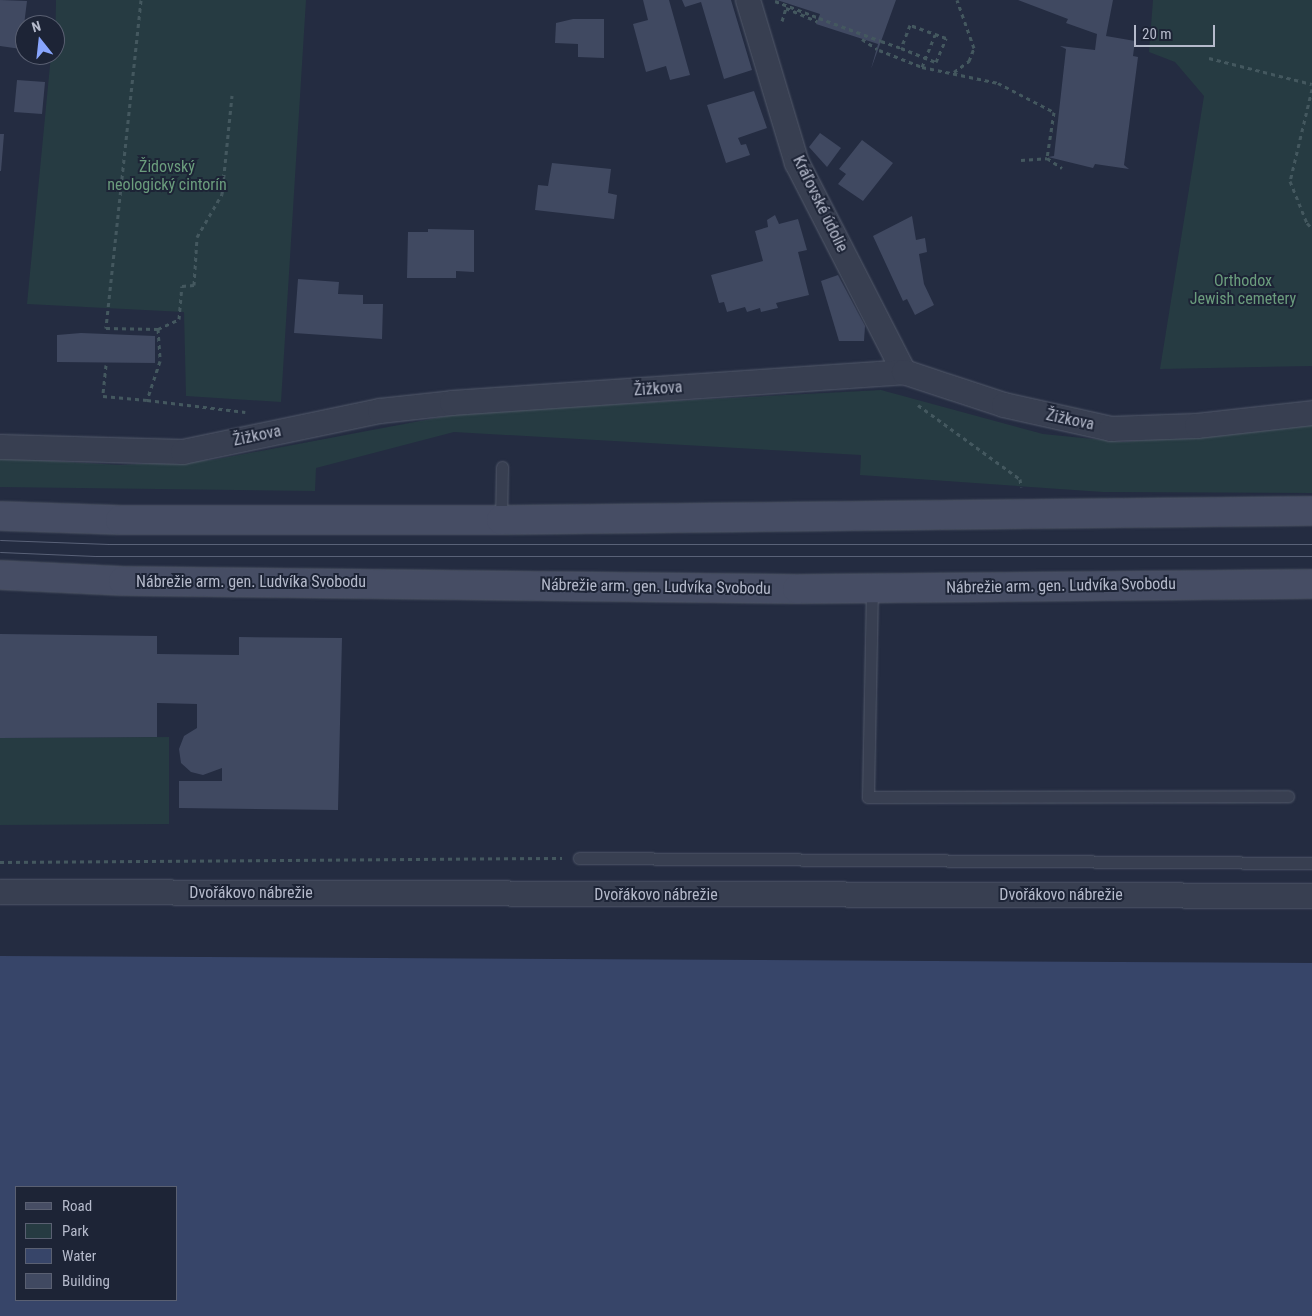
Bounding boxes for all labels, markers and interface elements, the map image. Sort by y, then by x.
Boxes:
north arrow [15,15,65,65]
scale bar [1137,15,1218,47]
text: N [30,18,42,35]
text: 20 m [1142,25,1172,43]
street label: Kráľovské údolie [788,153,852,255]
park label: Židovský neologický cintorín [107,157,227,195]
park label: Orthodox Jewish cemetery [1190,271,1296,309]
street label: Žižkova [633,378,683,400]
street label: Žižkova [1044,406,1096,434]
street label: Žižkova [231,422,283,450]
street label: Nábrežie arm. gen. Ludvíka Svobodu [136,572,366,592]
street label: Nábrežie arm. gen. Ludvíka Svobodu [946,574,1176,598]
street label: Nábrežie arm. gen. Ludvíka Svobodu [541,575,771,599]
street label: Dvořákovo nábrežie [189,883,313,903]
street label: Dvořákovo nábrežie [594,885,718,905]
street label: Dvořákovo nábrežie [999,885,1123,905]
legend [15,1186,178,1301]
text: Road [62,1197,92,1215]
text: Park [62,1222,89,1240]
text: Water [62,1247,96,1265]
text: Building [62,1272,110,1290]

